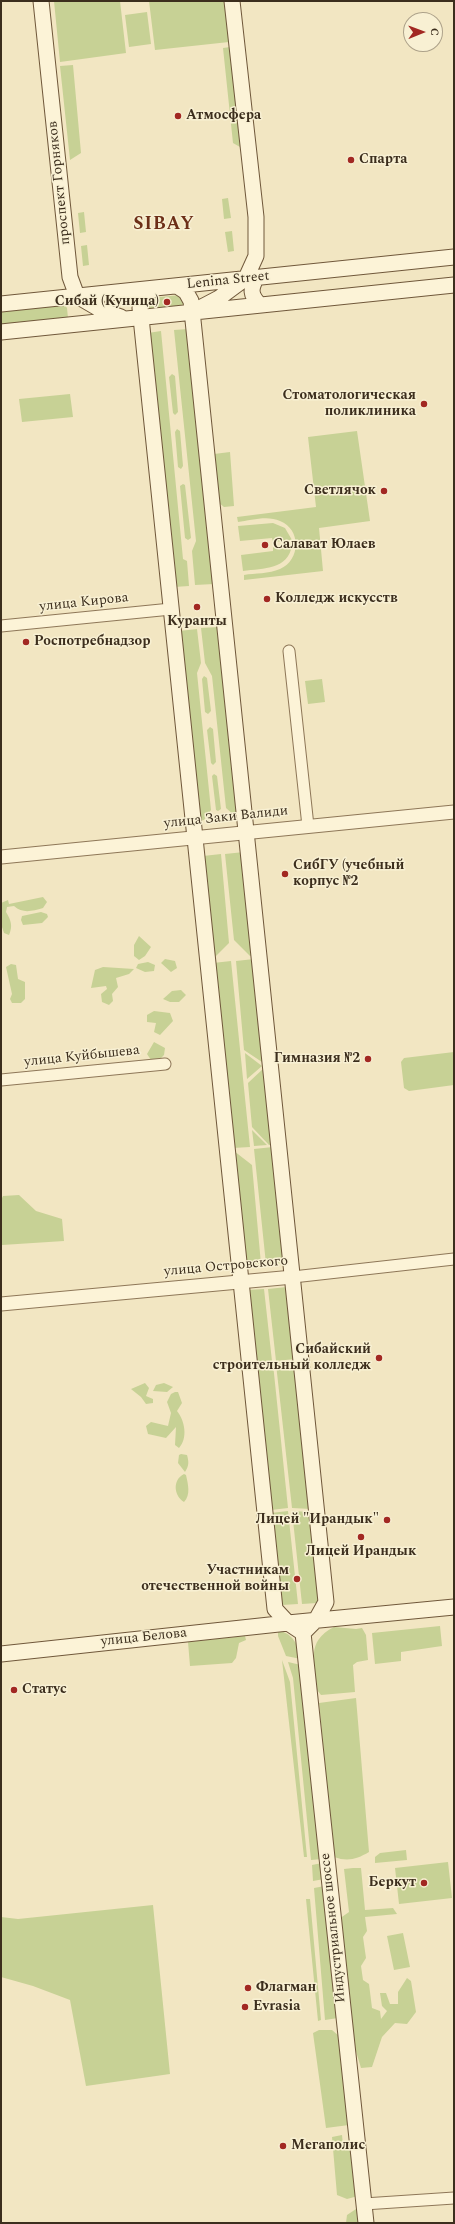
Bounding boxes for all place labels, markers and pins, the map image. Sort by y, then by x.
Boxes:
place label: Атмосфера [186,108,261,124]
marker: Атмосфера [173,111,183,121]
place label: Спарта [359,152,407,168]
marker: Спарта [346,155,356,165]
place label: Сибай (Куница) [55,294,159,310]
marker: Сибай (Куница) [162,297,172,307]
place label: Стоматологическая поликлиника [282,388,416,420]
marker: Стоматологическая поликлиника [419,399,429,409]
place label: Светлячок [304,483,376,499]
marker: Светлячок [379,486,389,496]
place label: Салават Юлаев [273,537,375,553]
marker: Салават Юлаев [260,540,270,550]
place label: Колледж искусств [275,591,398,607]
marker: Колледж искусств [262,594,272,604]
marker: Куранты [192,602,202,612]
place label: Куранты [167,614,227,630]
place label: Роспотребнадзор [34,634,150,650]
marker: Роспотребнадзор [21,637,31,647]
place label: СибГУ (учебный корпус №2 [293,858,404,890]
marker: СибГУ (учебный корпус №2 [280,869,290,879]
place label: Гимназия №2 [274,1051,360,1067]
marker: Гимназия №2 [363,1054,373,1064]
place label: Сибайский строительный колледж [213,1342,371,1374]
marker: Сибайский строительный колледж [374,1353,384,1363]
place label: Лицей "Ирандык" [256,1512,379,1528]
marker: Лицей "Ирандык" [382,1515,392,1525]
marker: Лицей Ирандык [356,1532,366,1542]
place label: Лицей Ирандык [306,1544,416,1560]
place label: Участникам отечественной войны [141,1563,289,1596]
marker: Участникам отечественной войны [292,1574,302,1584]
place label: Статус [22,1682,67,1698]
marker: Статус [9,1685,19,1695]
place label: Беркут [368,1875,416,1891]
marker: Беркут [419,1878,429,1888]
place label: Флагман [256,1980,316,1996]
marker: Флагман [243,1983,253,1993]
place label: Evrasia [253,1999,300,2015]
marker: Evrasia [240,2002,250,2012]
place label: Мегаполис [291,2138,365,2154]
marker: Мегаполис [278,2141,288,2151]

